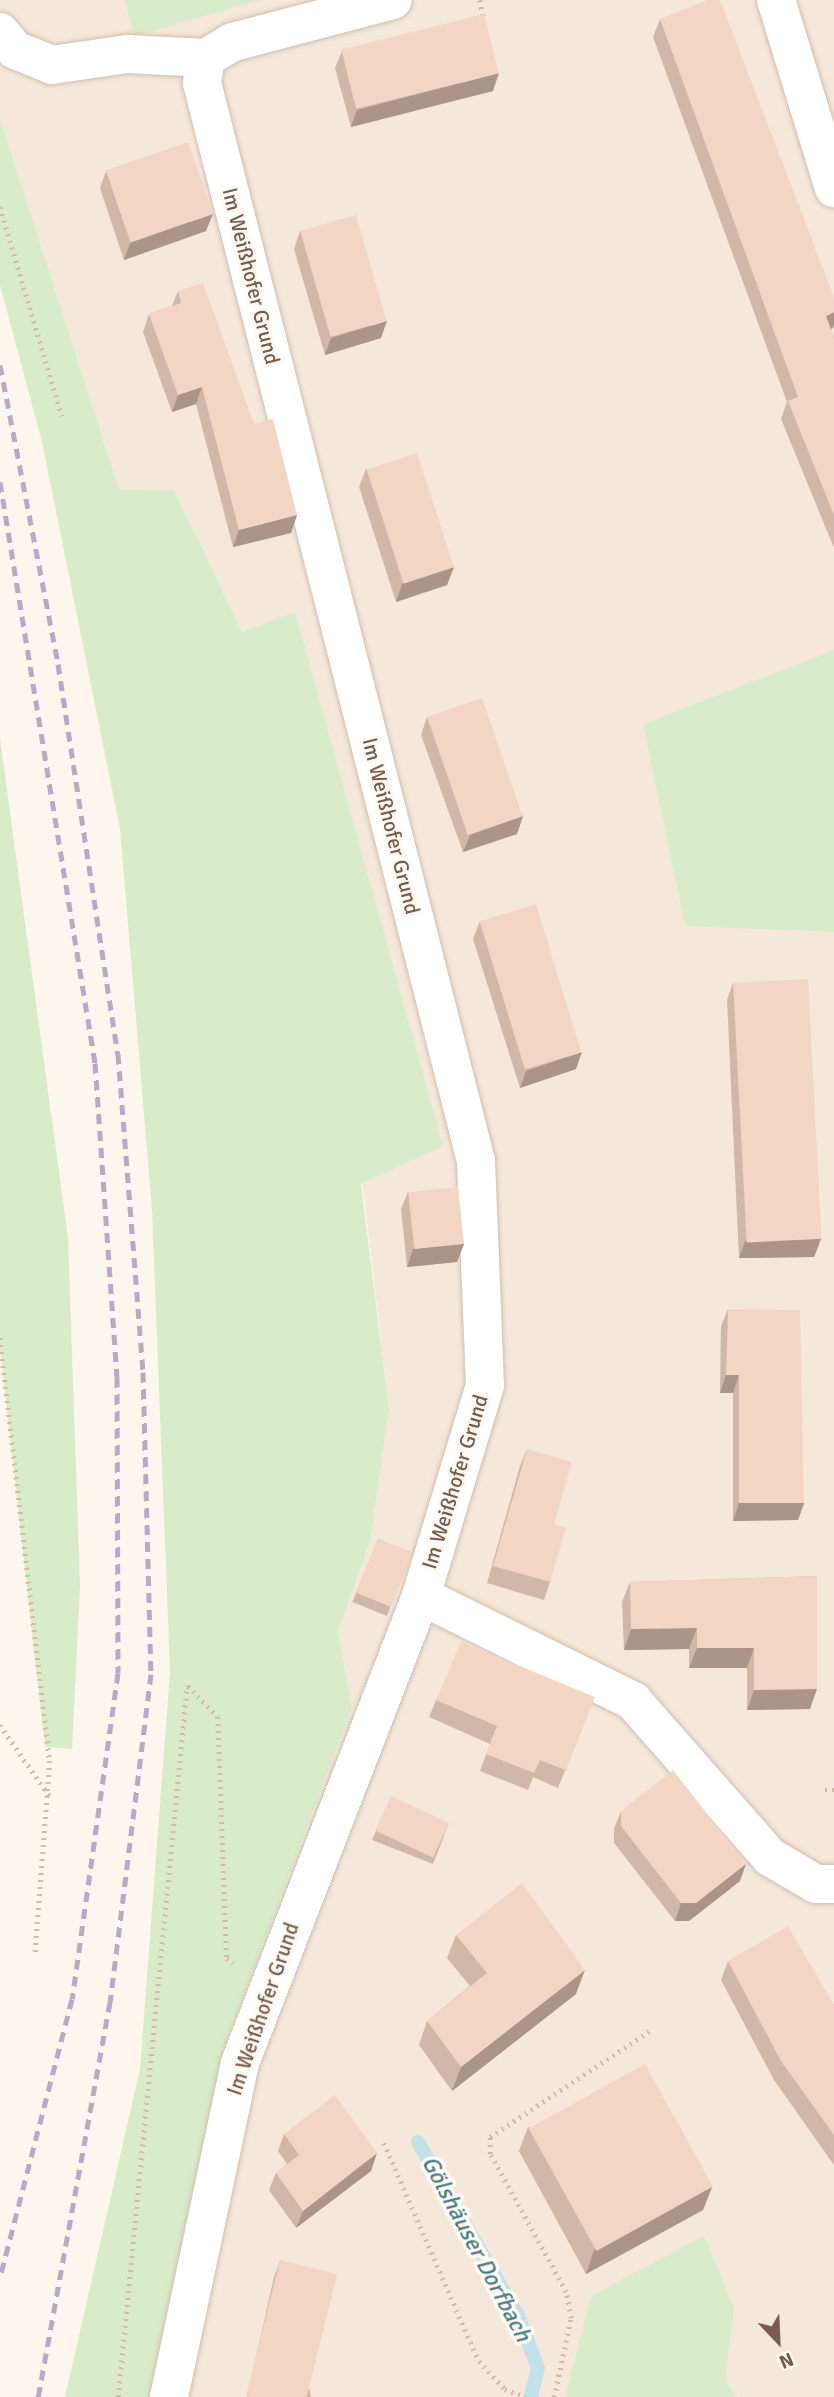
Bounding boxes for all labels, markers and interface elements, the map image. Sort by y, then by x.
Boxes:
street label: Im Weißhofer Grund [217,185,285,367]
street label: Im Weißhofer Grund [357,735,425,917]
street label: Im Weißhofer Grund [416,1392,494,1572]
street label: Im Weißhofer Grund [222,1919,304,2099]
water label: Gölshäuser Dorfbach [415,2151,537,2347]
north arrow [743,2306,813,2376]
text: N [775,2347,797,2374]

